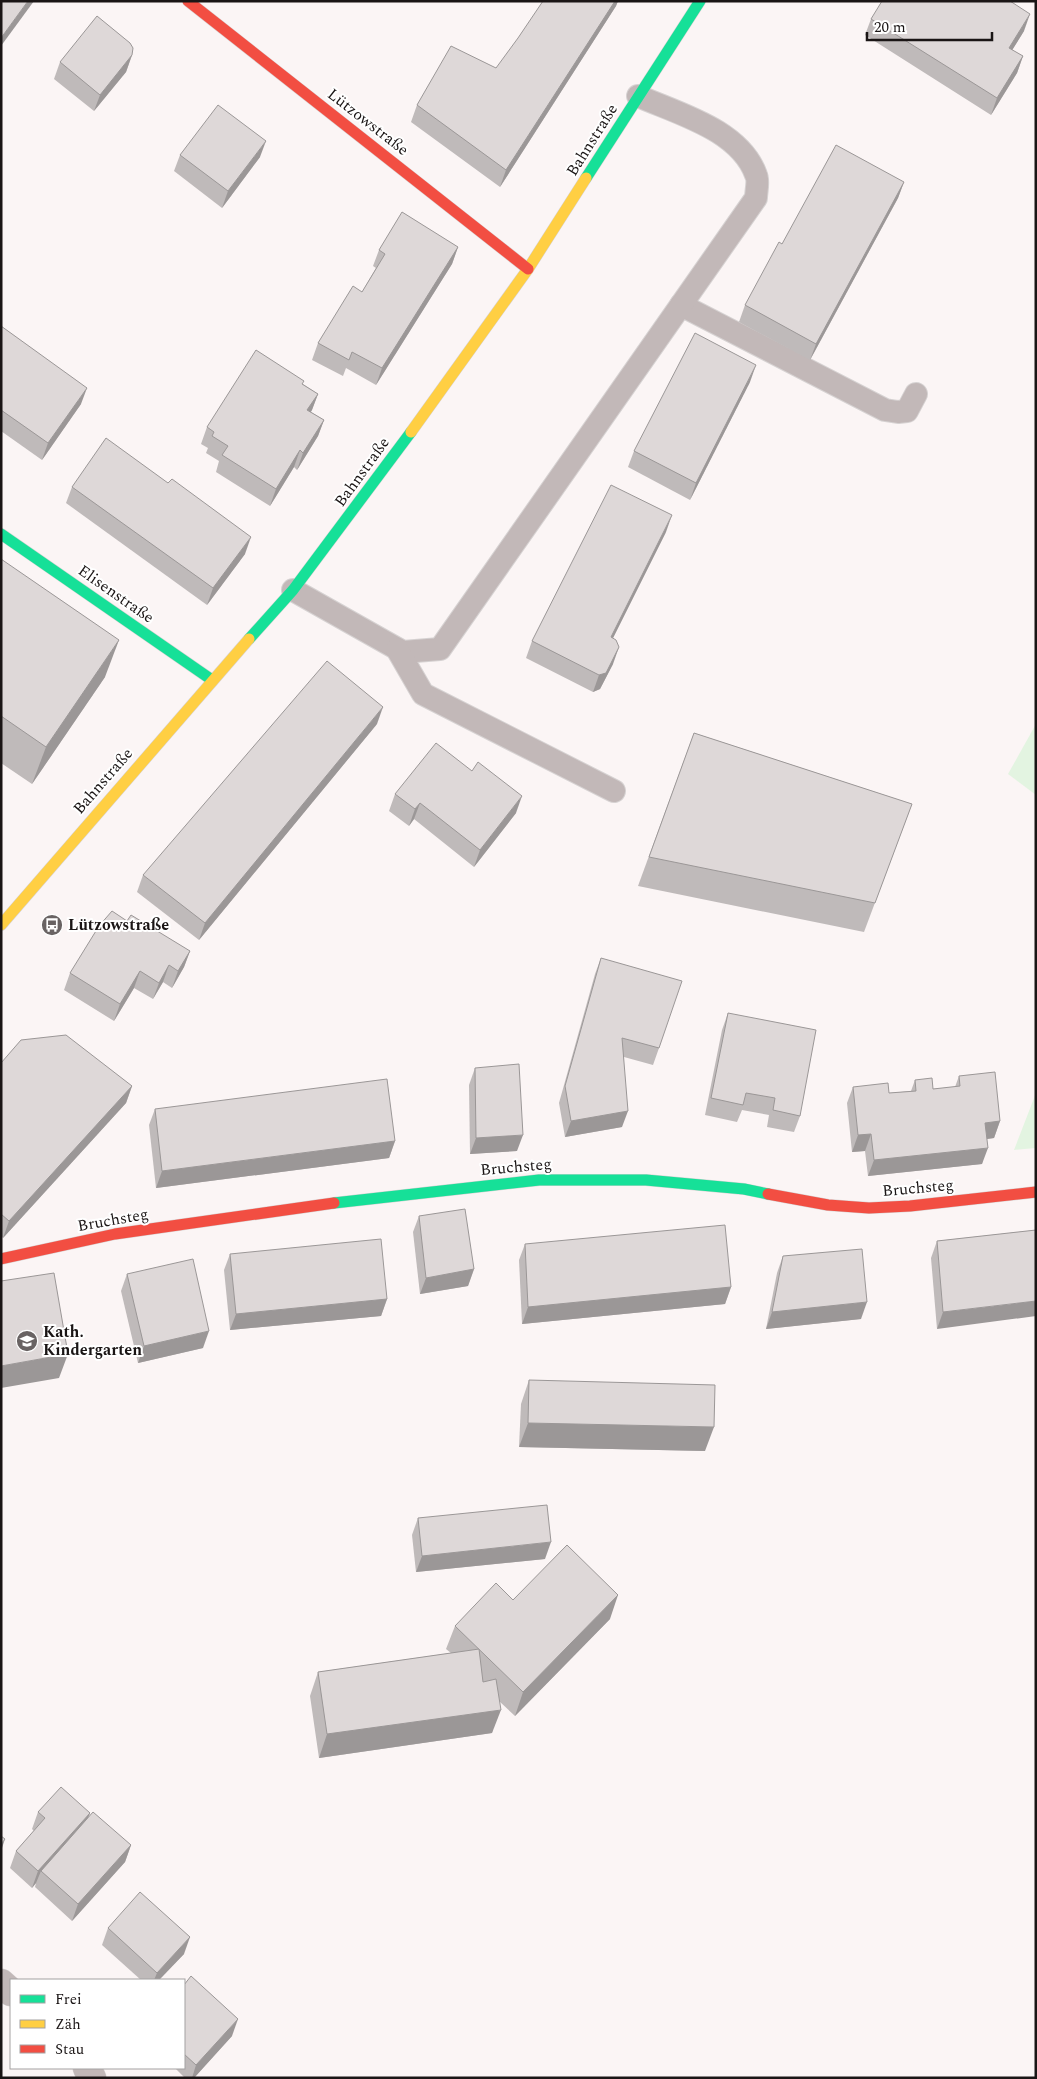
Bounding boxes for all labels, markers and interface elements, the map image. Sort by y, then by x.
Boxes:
scale bar [867,10,992,42]
text: 20 m [874,16,906,39]
street label: Lützowstraße [322,83,414,161]
street label: Bahnstraße [560,99,624,181]
street label: Bahnstraße [328,432,396,512]
street label: Elisenstraße [73,559,159,629]
street label: Bahnstraße [67,742,139,820]
bus stop icon: Lützowstraße [40,913,64,937]
place label: Lützowstraße [68,913,169,937]
street label: Bruchsteg [479,1152,553,1182]
street label: Bruchsteg [881,1173,955,1203]
street label: Bruchsteg [76,1202,150,1238]
place label: Kath. Kindergarten [43,1320,142,1362]
school or university icon: Kath. Kindergarten [15,1329,39,1353]
legend [10,1979,185,2069]
text: Frei [55,1988,82,2011]
text: Zäh [55,2013,81,2036]
text: Stau [55,2038,84,2061]

